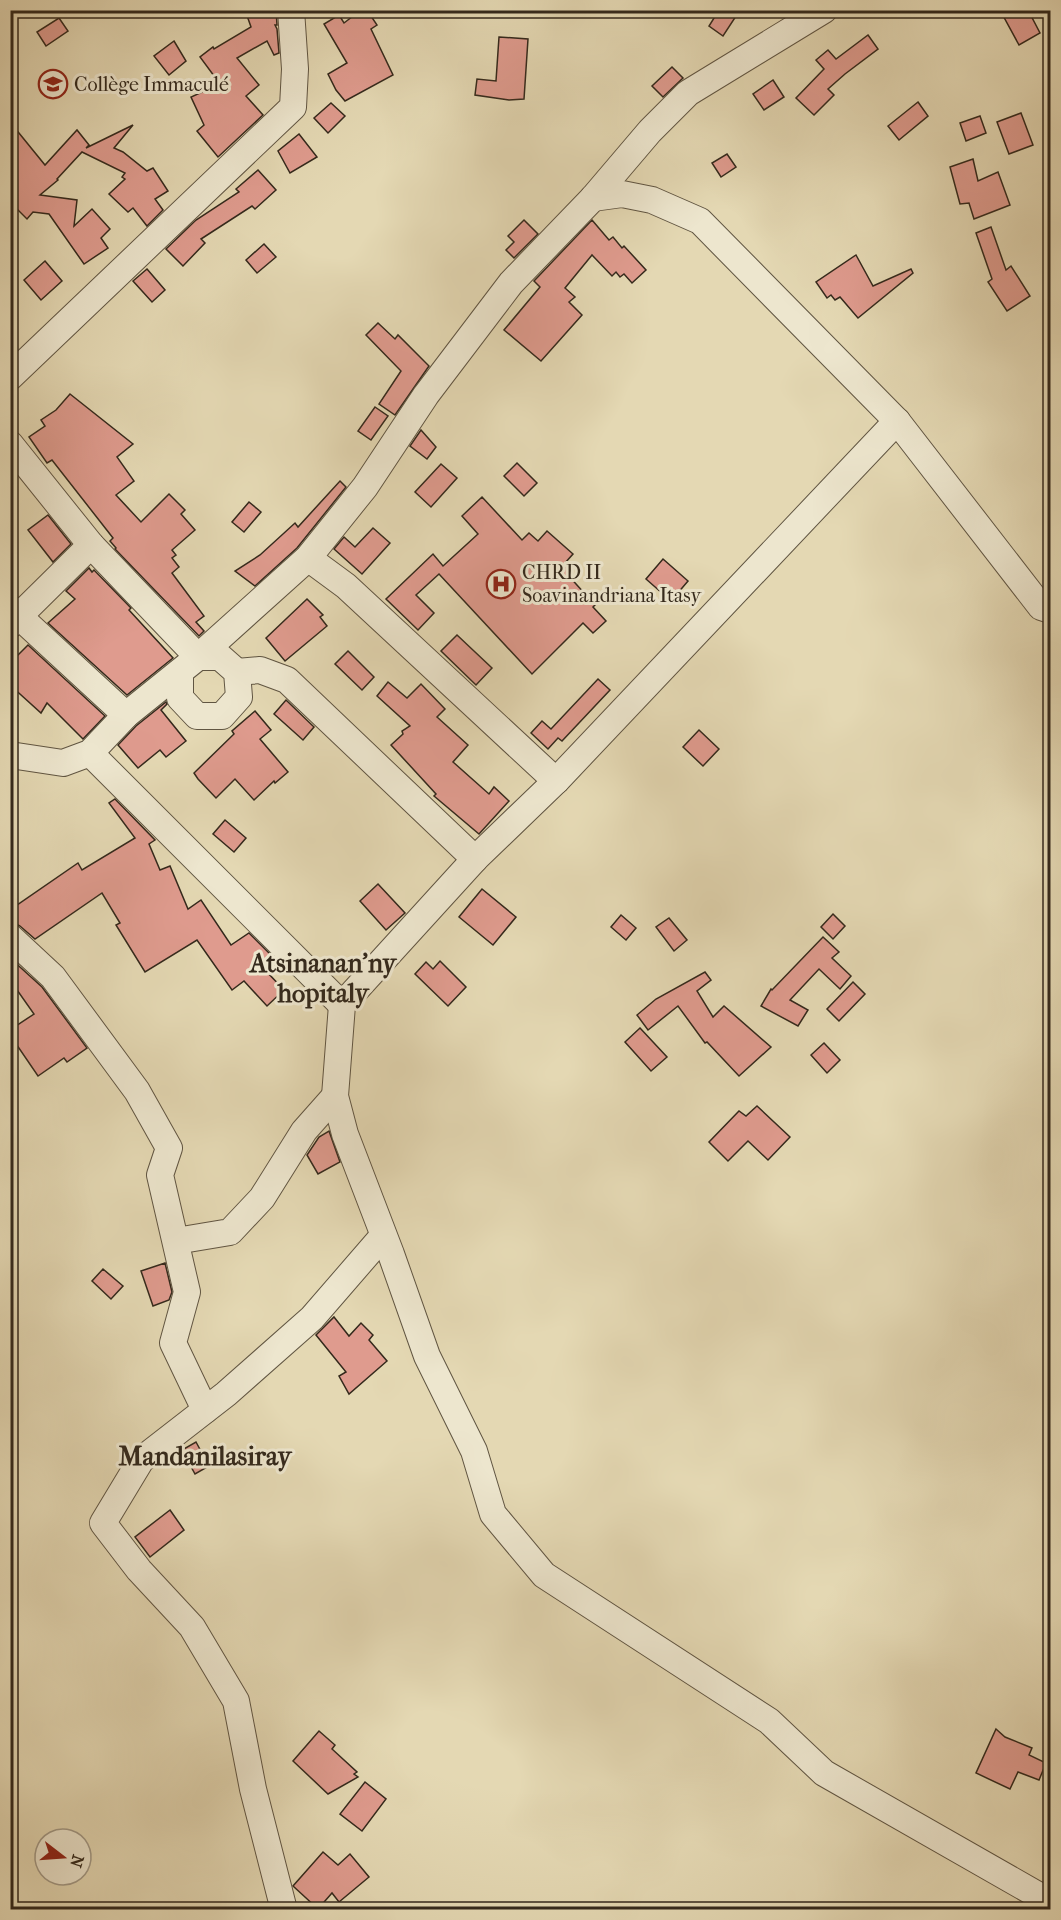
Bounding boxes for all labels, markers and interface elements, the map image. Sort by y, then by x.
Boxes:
school or university icon: Collège Immaculé [37,68,69,100]
place label: Collège Immaculé [74,73,229,96]
place label: CHRD II Soavinandriana Itasy [522,561,703,607]
hospital icon: CHRD II Soavinandriana Itasy [485,568,517,600]
district label: Atsinanan'ny hopitaly [248,948,398,1009]
district label: Mandanilasiray [119,1441,294,1472]
north arrow [33,1827,93,1887]
text: N [66,1853,88,1871]

